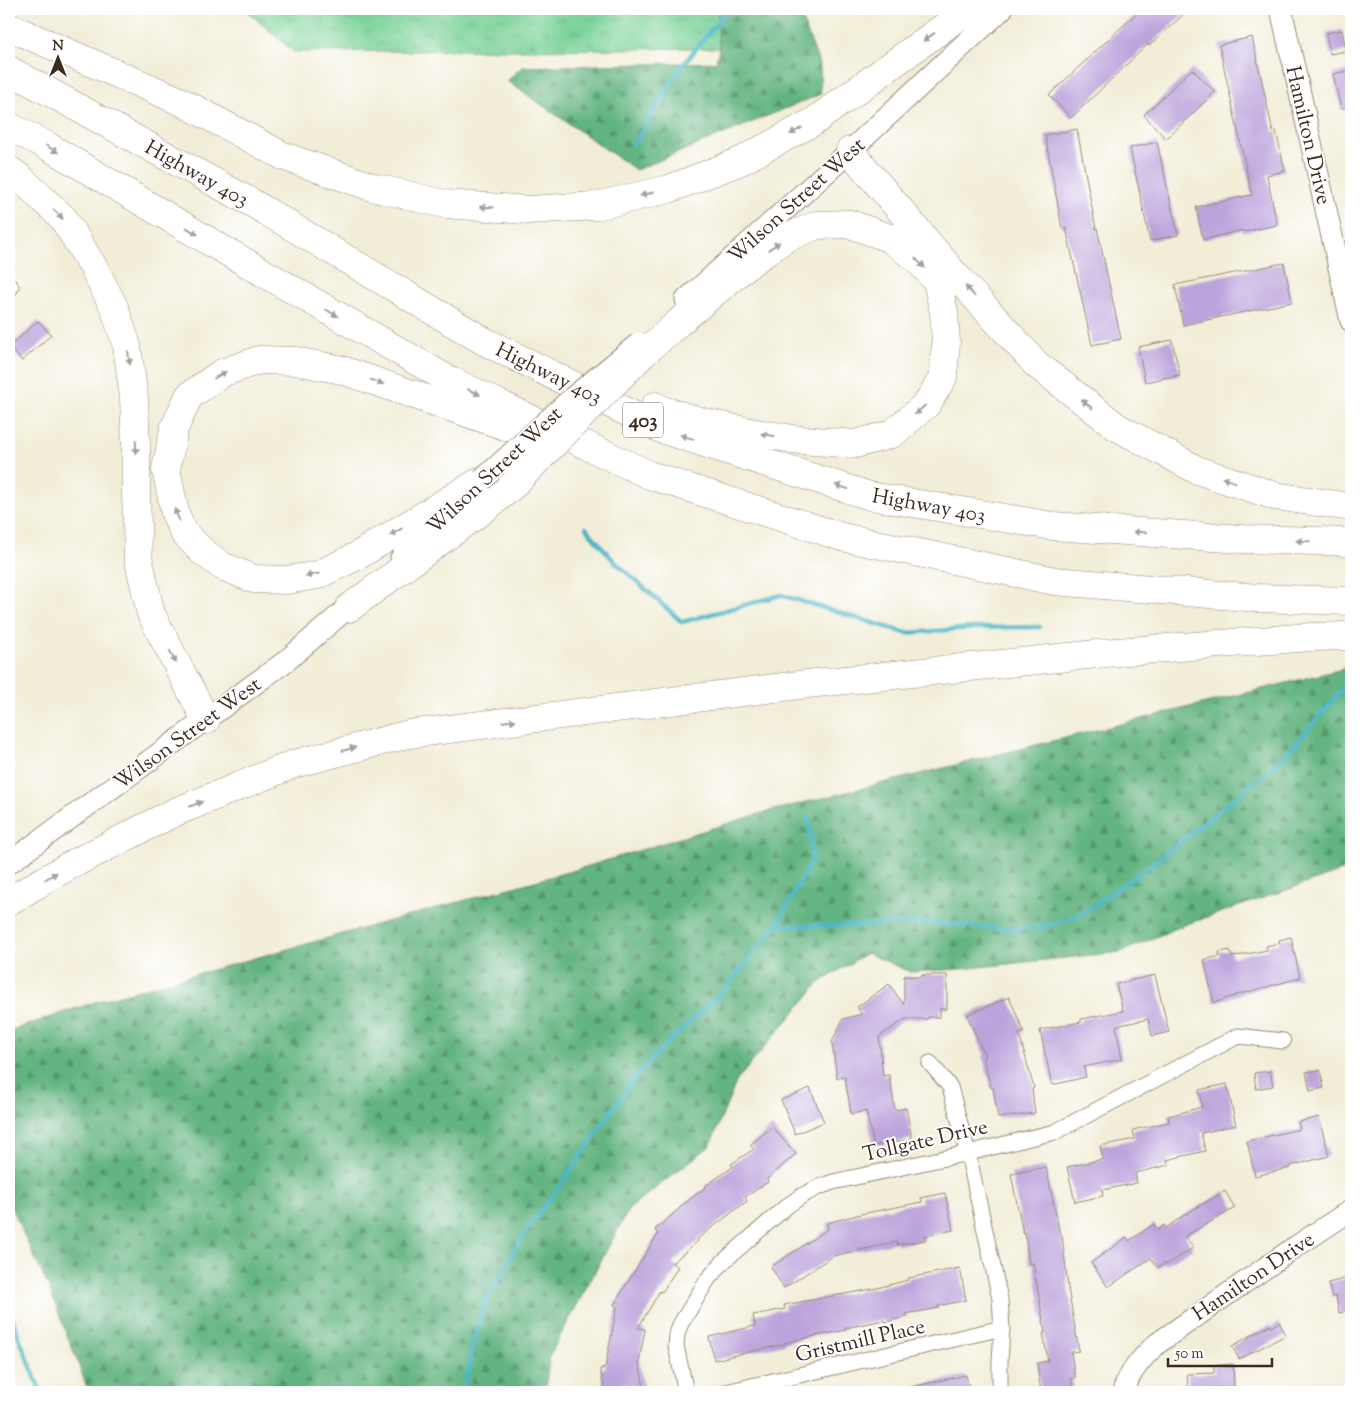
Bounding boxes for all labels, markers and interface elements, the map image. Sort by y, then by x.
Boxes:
north arrow [32,32,82,82]
one-way arrow [922,32,936,42]
text: N [52,37,64,57]
street label: Hamilton Drive [1277,63,1338,208]
one-way arrow [789,127,804,135]
street label: Wilson Street West [722,132,873,271]
street label: Highway 403 [139,134,254,216]
one-way arrow [45,144,58,153]
one-way arrow [640,190,655,198]
one-way arrow [478,203,494,211]
one-way arrow [52,208,64,220]
one-way arrow [185,227,198,236]
one-way arrow [767,241,781,251]
one-way arrow [914,257,926,269]
one-way arrow [964,286,976,298]
one-way arrow [326,308,339,317]
street label: Highway 403 [490,336,606,413]
one-way arrow [125,351,133,367]
one-way arrow [214,371,227,380]
one-way arrow [370,378,385,386]
one-way arrow [467,388,481,396]
one-way arrow [1081,398,1094,409]
street label: Wilson Street West [421,401,570,542]
road number: 403 [623,402,663,438]
one-way arrow [914,405,927,416]
one-way arrow [760,430,776,438]
one-way arrow [679,433,694,441]
one-way arrow [132,439,140,455]
one-way arrow [1221,476,1236,484]
one-way arrow [834,482,849,490]
street label: Highway 403 [869,482,988,532]
one-way arrow [173,507,181,522]
one-way arrow [1132,527,1148,535]
one-way arrow [389,528,402,537]
one-way arrow [1294,536,1310,544]
one-way arrow [304,571,319,579]
one-way arrow [169,650,177,664]
street label: Wilson Street West [108,671,268,798]
one-way arrow [501,717,517,725]
one-way arrow [342,745,357,753]
one-way arrow [189,799,203,807]
one-way arrow [44,872,57,881]
street label: Tollgate Drive [860,1113,991,1171]
street label: Hamilton Drive [1187,1226,1321,1330]
street label: Gristmill Place [793,1312,928,1371]
scale bar [1168,1336,1271,1368]
text: 50 m [1174,1344,1204,1365]

